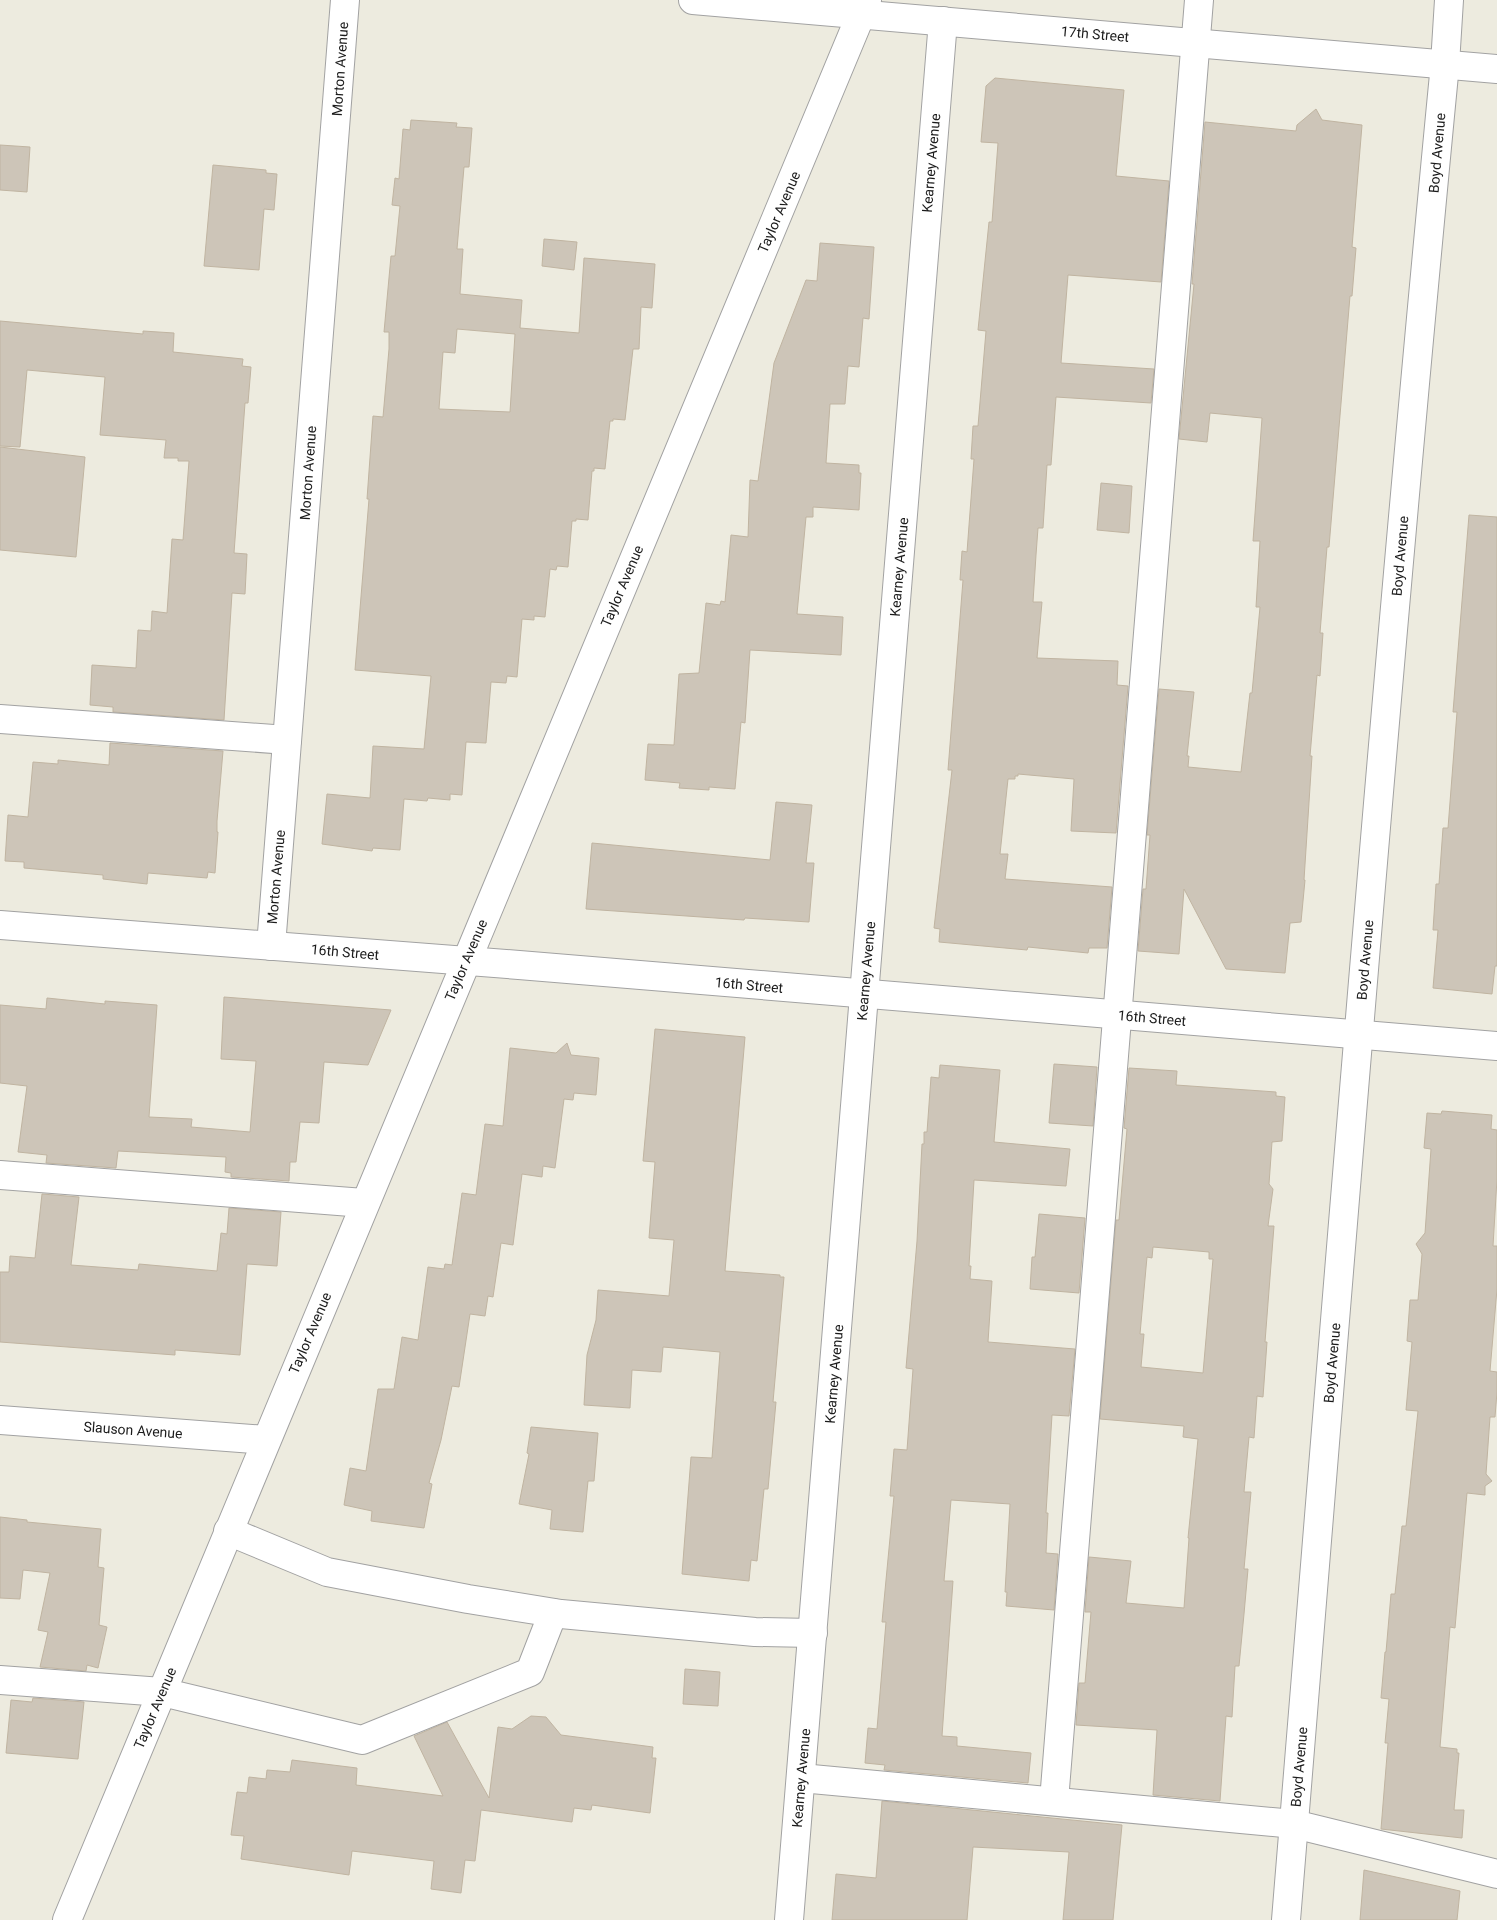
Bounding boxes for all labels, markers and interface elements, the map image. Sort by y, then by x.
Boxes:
street label: Morton Avenue [329,21,351,117]
street label: 17th Street [1060,23,1130,45]
street label: Boyd Avenue [1426,112,1448,194]
street label: Kearney Avenue [919,113,943,213]
street label: Taylor Avenue [755,169,803,255]
street label: Morton Avenue [297,425,319,521]
street label: Boyd Avenue [1389,515,1411,597]
street label: Kearney Avenue [887,517,911,617]
street label: Taylor Avenue [598,543,646,629]
street label: Morton Avenue [264,829,288,925]
street label: Taylor Avenue [442,917,490,1003]
street label: Boyd Avenue [1354,919,1376,1001]
street label: Kearney Avenue [854,921,878,1021]
street label: 16th Street [310,941,380,963]
street label: 16th Street [714,974,784,996]
street label: 16th Street [1117,1007,1187,1029]
street label: Taylor Avenue [286,1290,334,1376]
street label: Boyd Avenue [1321,1322,1343,1404]
street label: Kearney Avenue [822,1324,846,1424]
street label: Slauson Avenue [83,1419,183,1441]
street label: Taylor Avenue [131,1665,179,1751]
street label: Boyd Avenue [1288,1726,1310,1808]
street label: Kearney Avenue [789,1728,813,1828]

